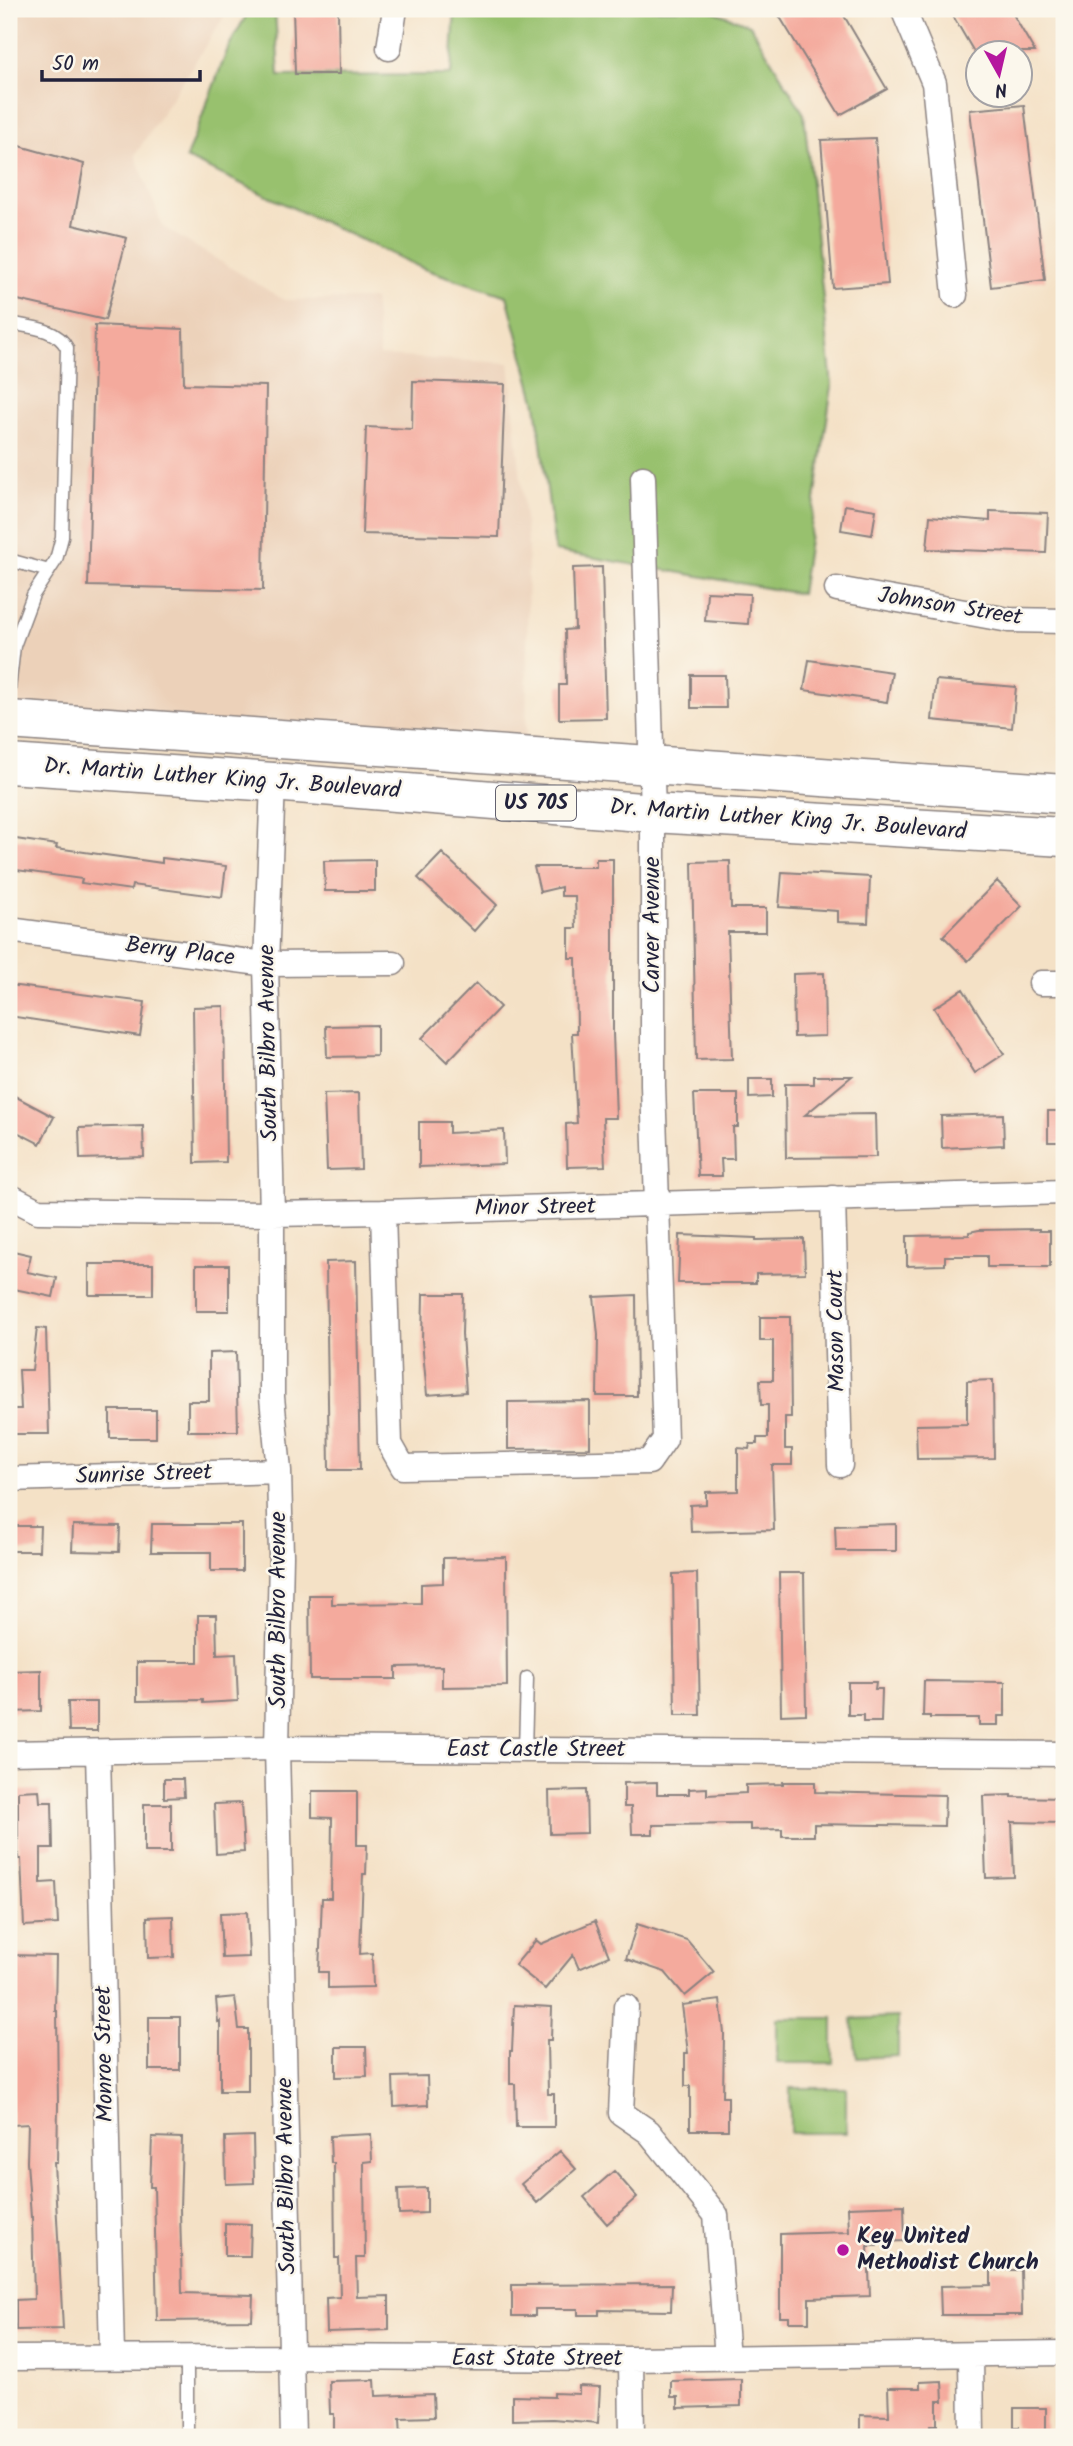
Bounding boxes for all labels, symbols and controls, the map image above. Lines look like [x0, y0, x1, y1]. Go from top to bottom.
scale bar [42, 38, 200, 82]
north arrow [964, 38, 1034, 108]
text: 50 m [52, 48, 99, 81]
text: N [993, 73, 1009, 105]
street label: Johnson Street [875, 578, 1026, 636]
street label: Dr. Martin Luther King Jr. Boulevard [42, 749, 402, 809]
road number: US 70S [496, 786, 576, 820]
street label: Dr. Martin Luther King Jr. Boulevard [608, 790, 968, 850]
street label: Carver Avenue [635, 857, 671, 993]
street label: Berry Place [123, 927, 237, 977]
street label: South Bilbro Avenue [249, 944, 289, 1142]
street label: Minor Street [474, 1189, 597, 1227]
street label: Mason Court [818, 1268, 856, 1393]
street label: Sunrise Street [75, 1455, 214, 1495]
street label: South Bilbro Avenue [261, 1512, 297, 1708]
street label: East Castle Street [447, 1732, 627, 1768]
street label: Monroe Street [86, 1984, 124, 2123]
street label: South Bilbro Avenue [267, 2077, 307, 2275]
place label: Key United Methodist Church [857, 2219, 1039, 2281]
marker: Key United Methodist Church [835, 2242, 851, 2258]
street label: East State Street [452, 2341, 624, 2377]

